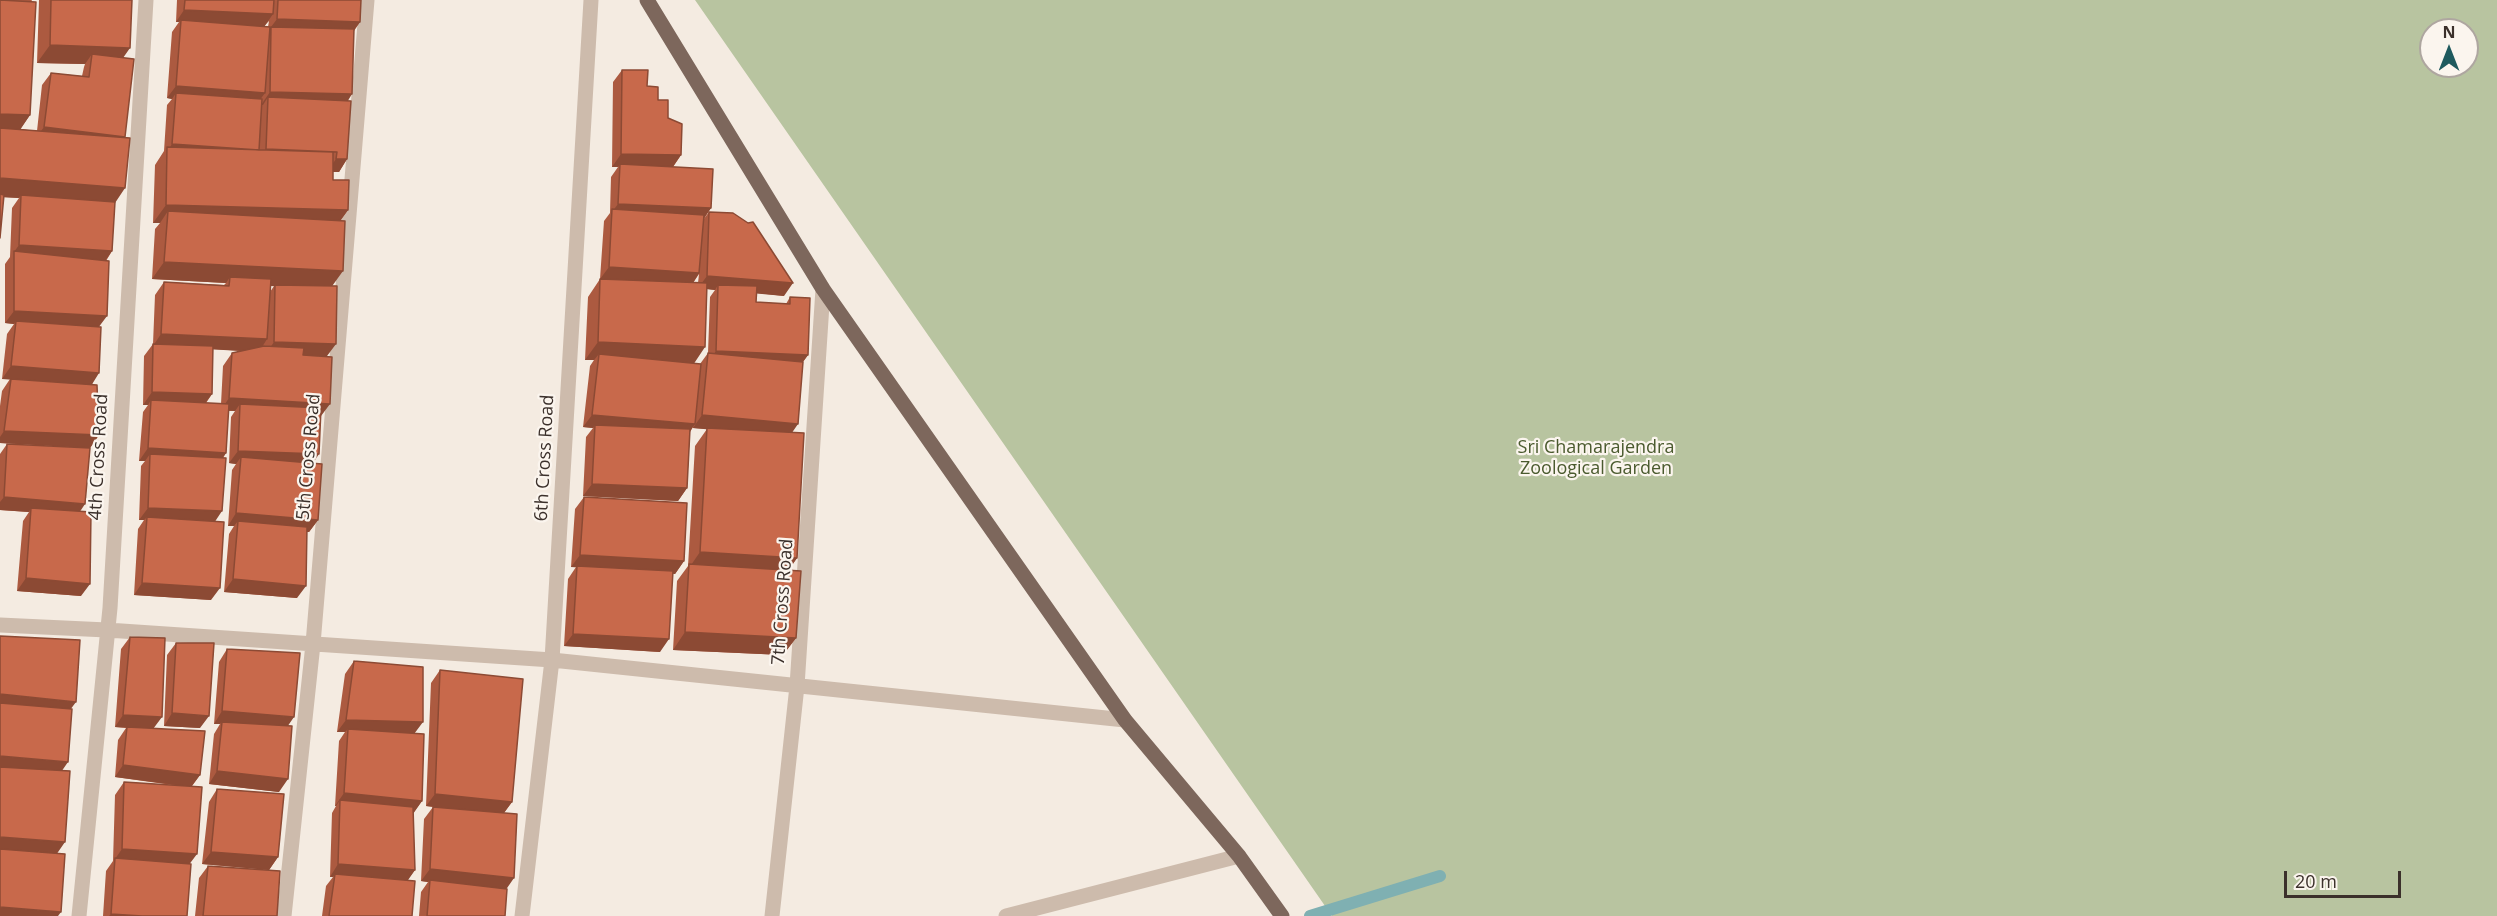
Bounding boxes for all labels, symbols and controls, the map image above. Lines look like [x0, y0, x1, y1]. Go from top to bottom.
north arrow [2419, 18, 2479, 78]
text: N [2442, 21, 2456, 43]
street label: 4th Cross Road [85, 393, 113, 521]
street label: 5th Cross Road [293, 393, 325, 521]
street label: 6th Cross Road [531, 394, 559, 522]
park label: Sri Chamarajendra Zoological Garden [1518, 437, 1674, 480]
street label: 7th Cross Road [768, 538, 798, 666]
scale bar [2287, 859, 2404, 897]
text: 20 m [2295, 869, 2337, 893]

